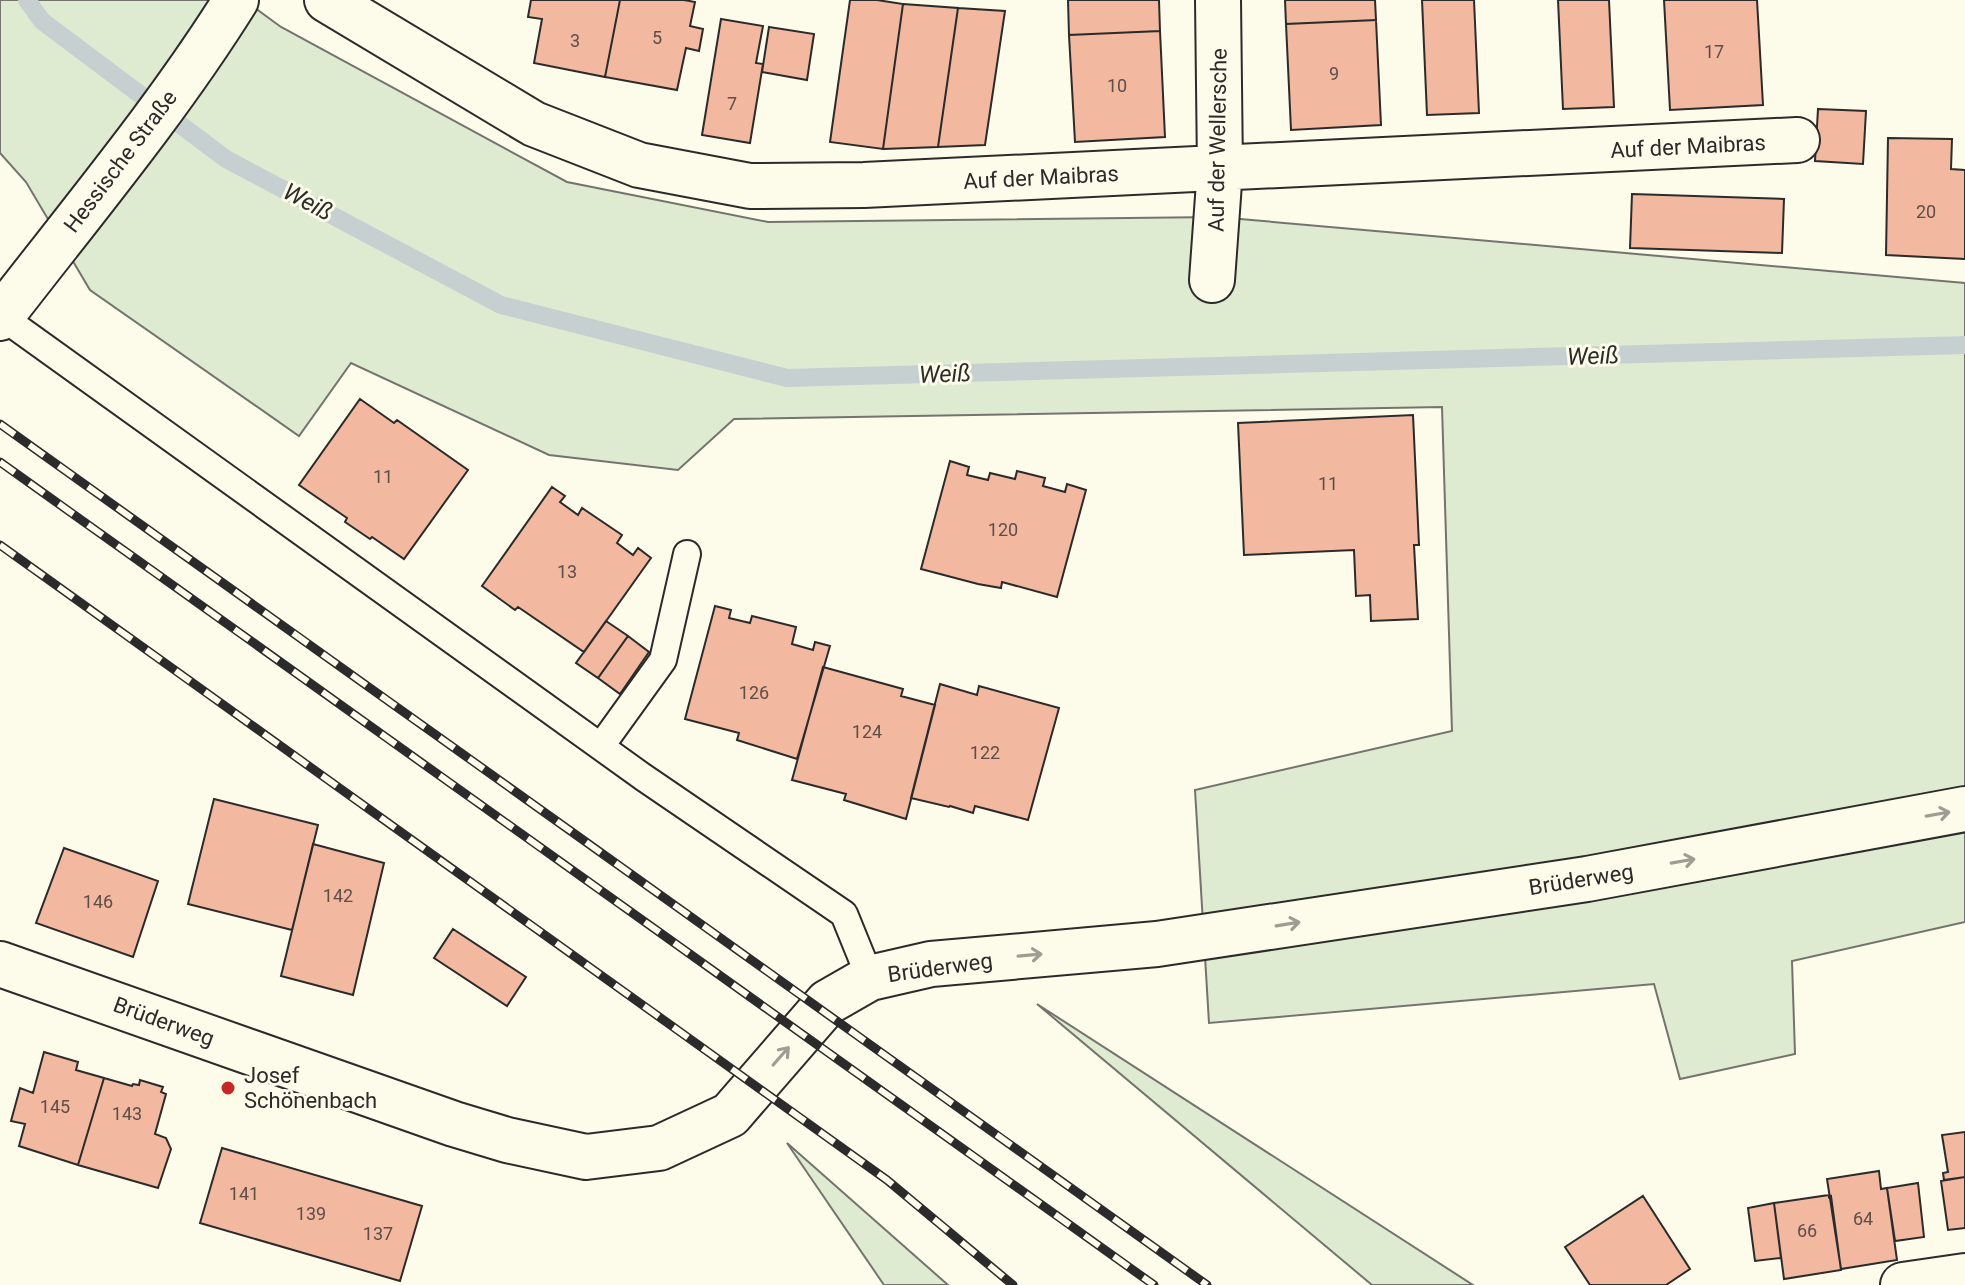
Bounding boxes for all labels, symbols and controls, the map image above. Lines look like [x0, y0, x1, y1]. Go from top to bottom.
house number: 5 [652, 27, 662, 48]
house number: 3 [570, 30, 580, 51]
house number: 17 [1704, 41, 1724, 62]
street label: Auf der Wellersche [1203, 48, 1232, 232]
house number: 9 [1329, 63, 1339, 84]
house number: 10 [1107, 75, 1127, 96]
street label: Hessische Straße [59, 85, 182, 237]
house number: 7 [727, 93, 737, 114]
street label: Auf der Maibras [1610, 130, 1766, 163]
street label: Auf der Maibras [963, 161, 1119, 194]
water label: Weiß [278, 177, 338, 227]
house number: 20 [1916, 201, 1936, 222]
water label: Weiß [1566, 341, 1620, 371]
water label: Weiß [918, 359, 972, 389]
house number: 11 [373, 466, 393, 487]
house number: 11 [1318, 473, 1338, 494]
house number: 120 [988, 519, 1018, 540]
house number: 13 [557, 561, 577, 582]
house number: 126 [739, 682, 769, 703]
house number: 124 [852, 721, 882, 742]
house number: 122 [970, 742, 1000, 763]
one-way arrow [1925, 805, 1951, 820]
one-way arrow [1669, 853, 1695, 868]
street label: Brüderweg [1527, 859, 1635, 900]
house number: 142 [323, 885, 353, 906]
house number: 146 [83, 891, 113, 912]
one-way arrow [1275, 916, 1300, 931]
street label: Brüderweg [886, 948, 994, 987]
one-way arrow [1016, 948, 1043, 963]
street label: Brüderweg [110, 992, 218, 1051]
one-way arrow [772, 1046, 790, 1067]
place label: Josef Schönenbach [244, 1063, 377, 1113]
marker: Josef Schönenbach [219, 1079, 237, 1097]
house number: 145 [40, 1096, 70, 1117]
house number: 143 [112, 1103, 142, 1124]
house number: 141 [229, 1183, 259, 1204]
house number: 139 [296, 1203, 326, 1224]
house number: 64 [1853, 1208, 1873, 1229]
house number: 66 [1797, 1220, 1817, 1241]
house number: 137 [363, 1223, 393, 1244]

